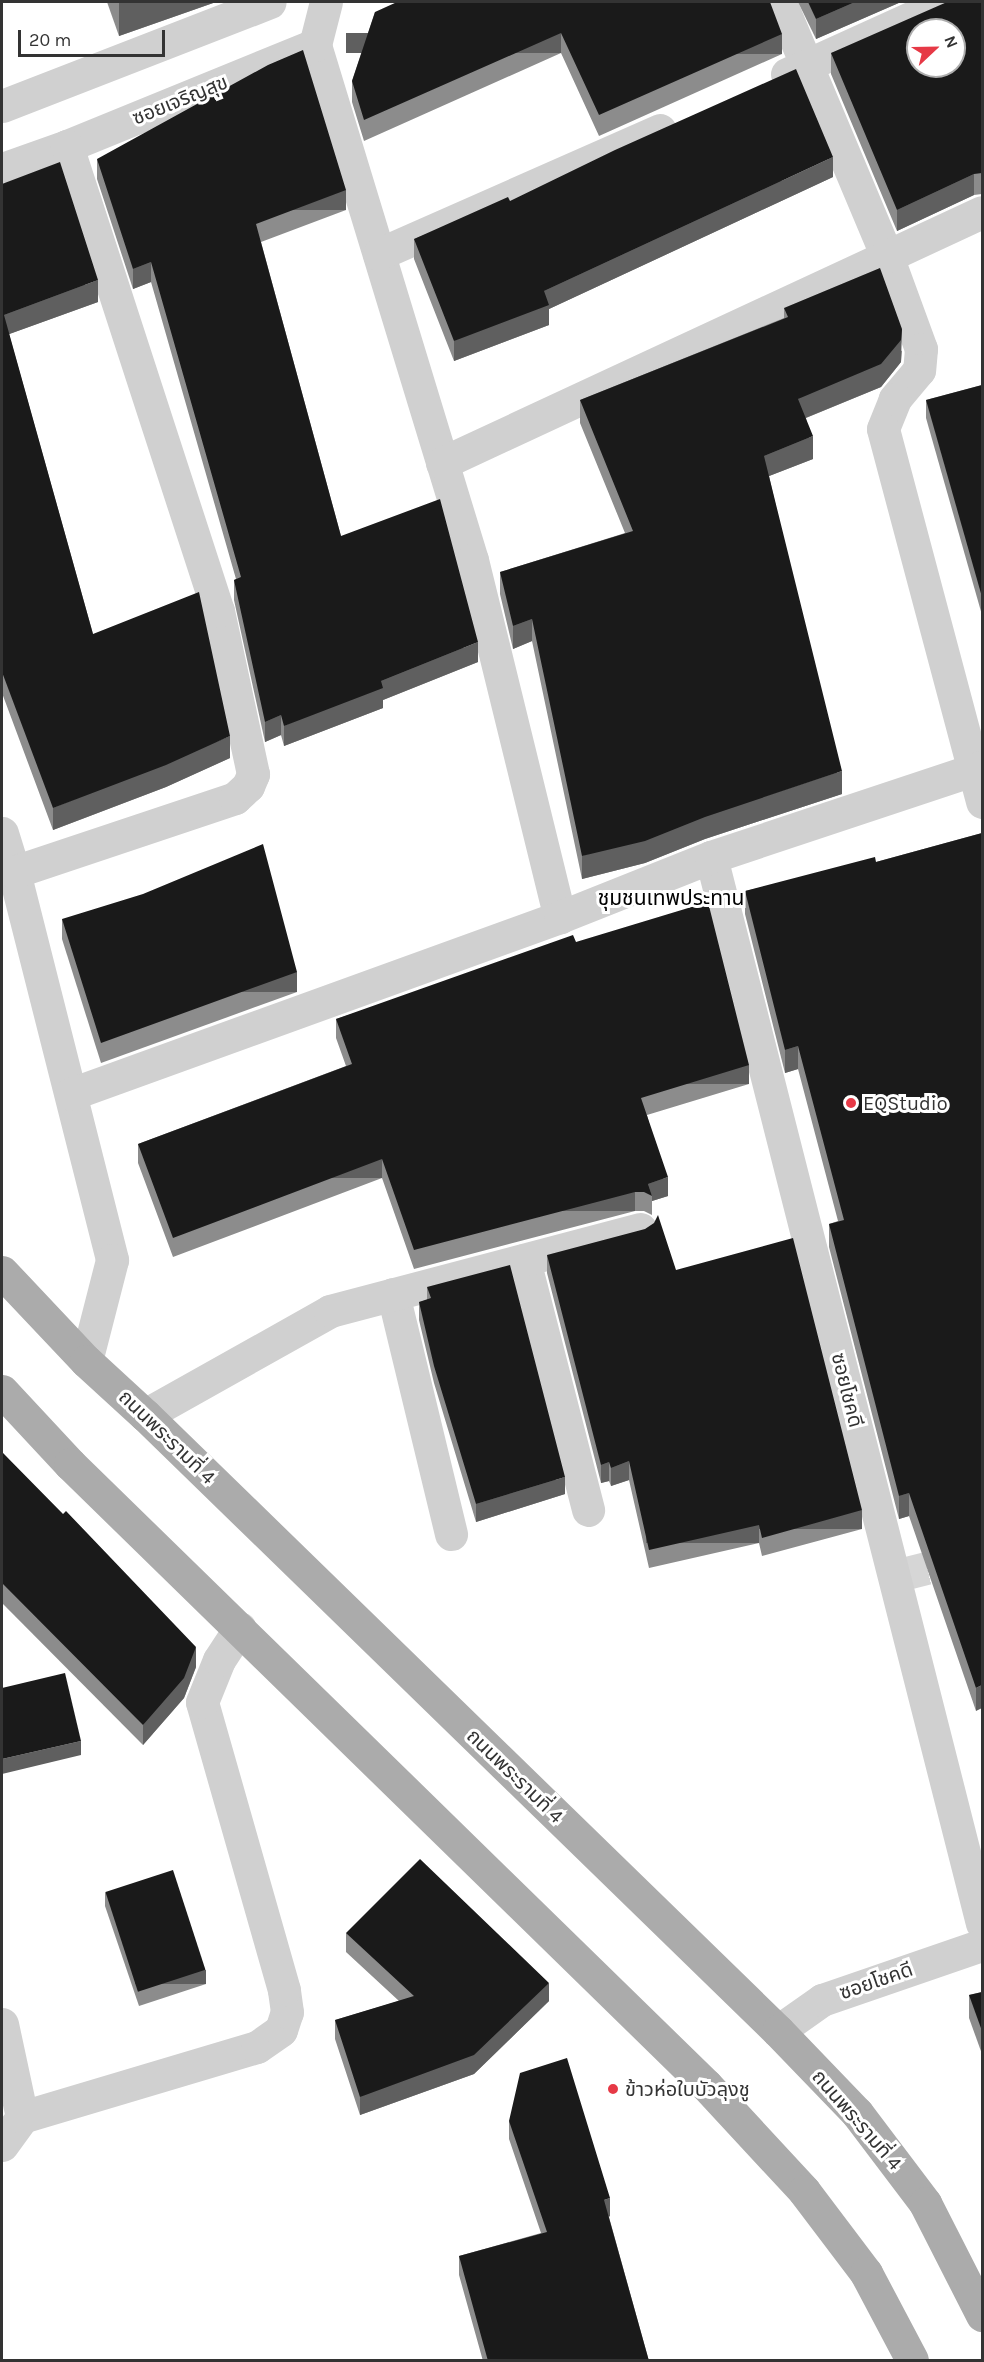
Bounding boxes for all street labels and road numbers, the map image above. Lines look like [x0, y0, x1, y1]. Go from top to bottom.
street label: ซอยเจริญสุข [129, 70, 231, 130]
street label: ซอยโชคดี [826, 1350, 868, 1430]
street label: ถนนพระรามที่ 4 [114, 1385, 220, 1489]
street label: ถนนพระรามที่ 4 [462, 1724, 568, 1828]
street label: ซอยโชคดี [836, 1957, 916, 2005]
street label: ถนนพระรามที่ 4 [807, 2065, 907, 2175]

